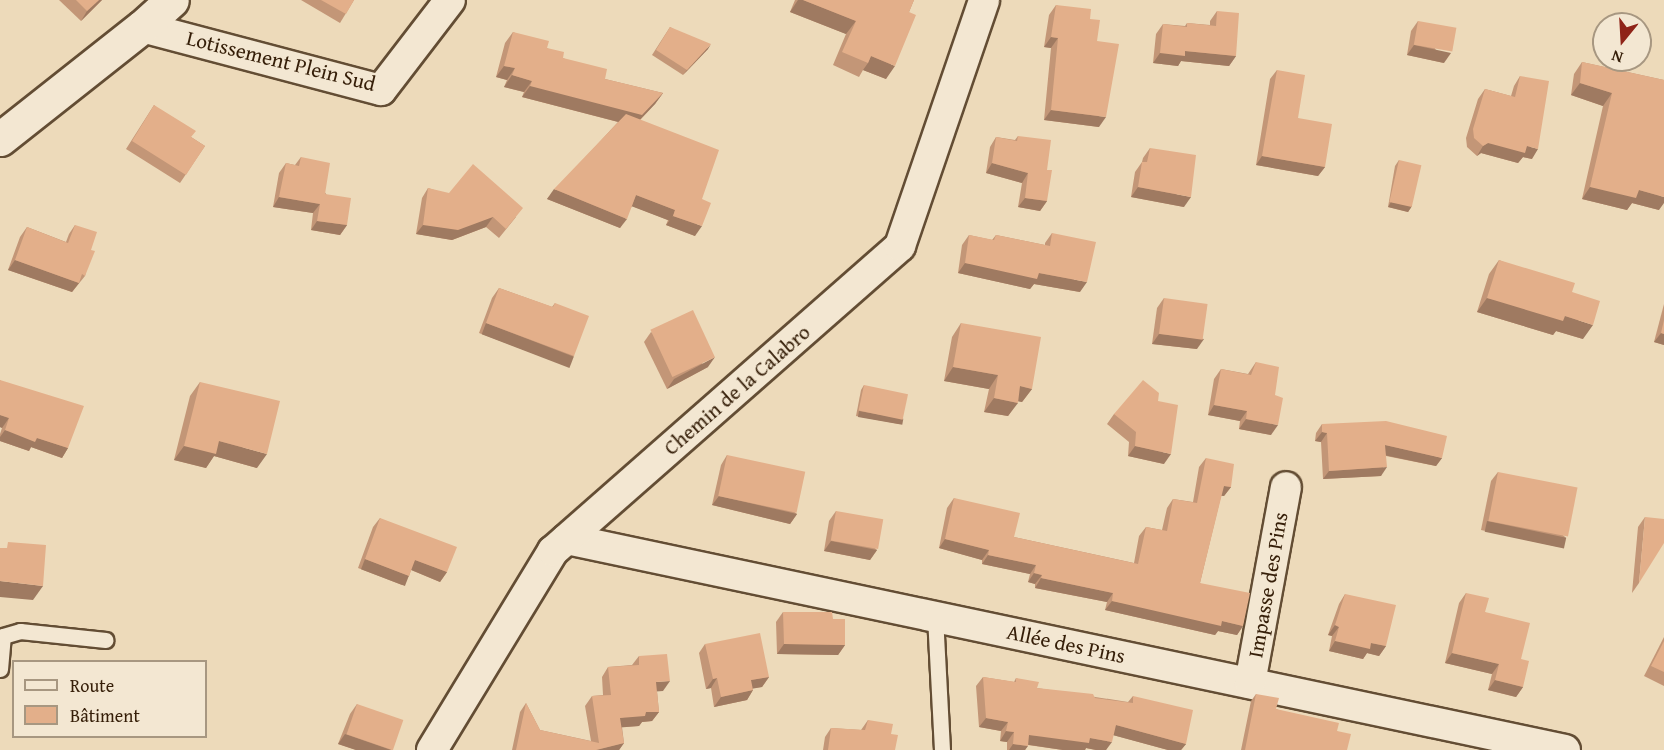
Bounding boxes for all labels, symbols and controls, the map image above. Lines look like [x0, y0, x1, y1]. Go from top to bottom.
north arrow [1592, 12, 1652, 72]
street label: Lotissement Plein Sud [184, 25, 378, 97]
text: N [1608, 44, 1626, 70]
street label: Chemin de la Calabro [659, 320, 815, 460]
street label: Impasse des Pins [1243, 510, 1293, 660]
street label: Allée des Pins [1005, 619, 1127, 669]
legend [12, 660, 207, 738]
text: Route [70, 672, 114, 699]
text: Bâtiment [70, 702, 140, 729]

